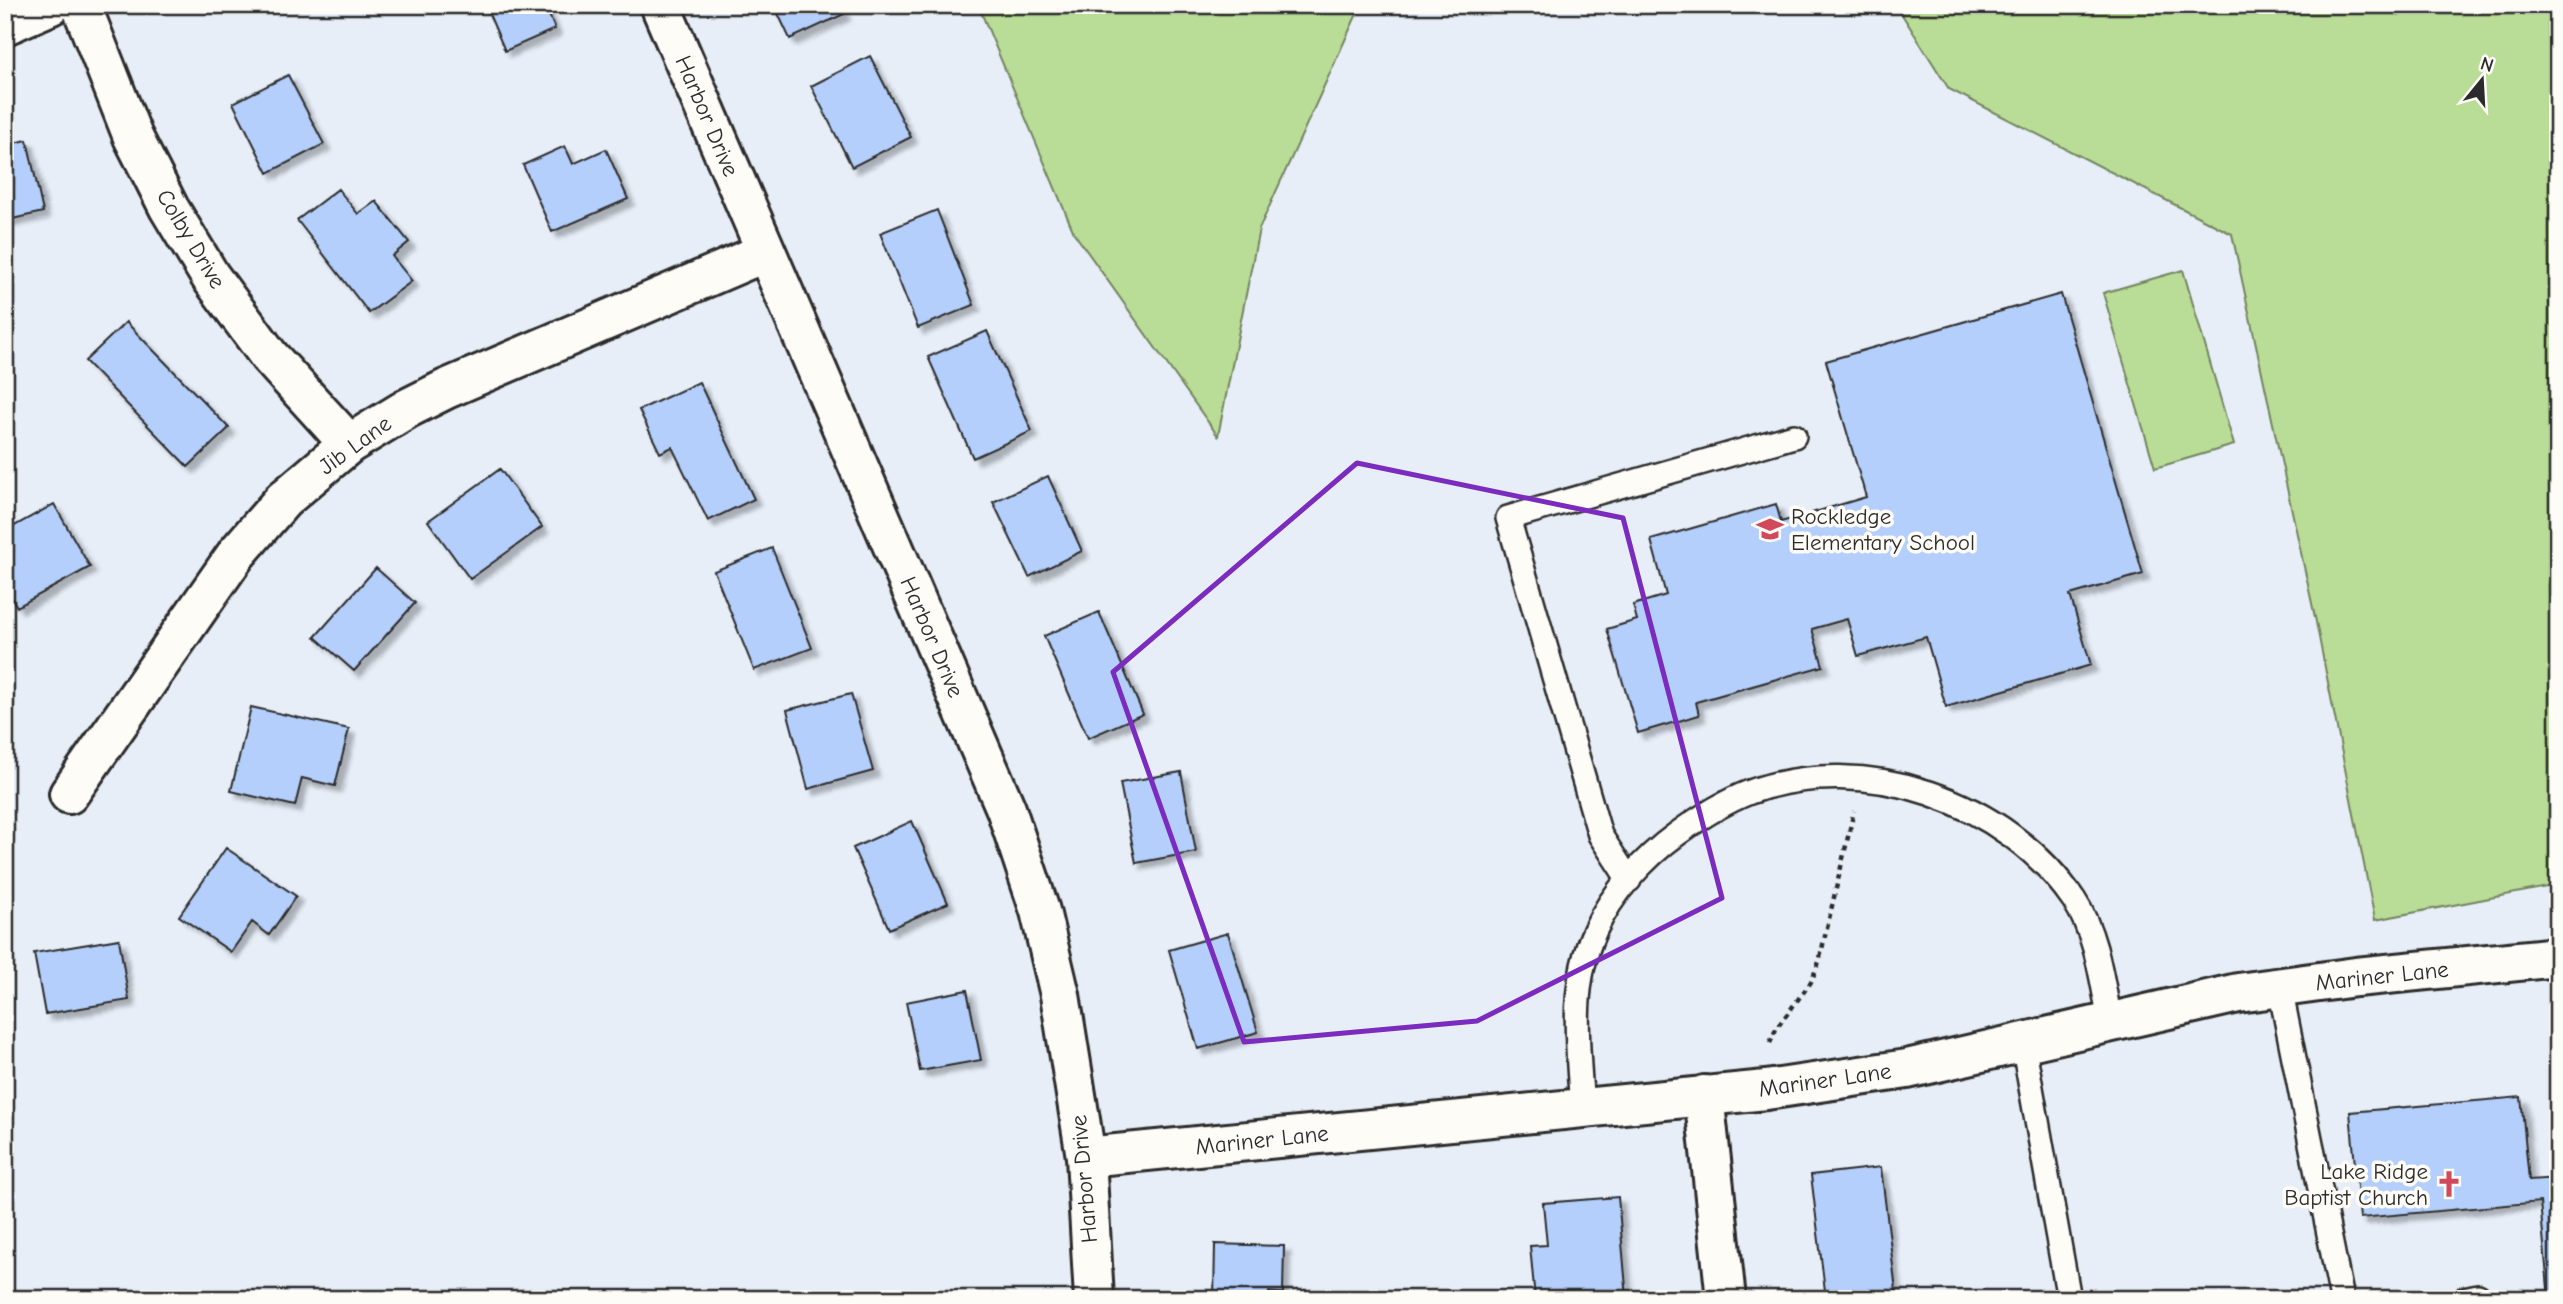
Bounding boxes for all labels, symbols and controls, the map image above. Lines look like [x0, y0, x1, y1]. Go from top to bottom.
north arrow [2448, 46, 2518, 116]
street label: Harbor Drive [669, 52, 745, 180]
text: N [2478, 52, 2496, 77]
street label: Colby Drive [151, 184, 231, 294]
street label: Jib Lane [314, 410, 396, 480]
place label: Rockledge Elementary School [1791, 503, 1975, 556]
school or university icon: Rockledge Elementary School [1755, 514, 1785, 544]
street label: Harbor Drive [894, 573, 970, 701]
street label: Mariner Lane [2314, 956, 2450, 996]
street label: Mariner Lane [1757, 1057, 1893, 1103]
street label: Harbor Drive [1065, 1114, 1103, 1244]
street label: Mariner Lane [1194, 1120, 1330, 1160]
place label: Lake Ridge Baptist Church [2284, 1158, 2428, 1211]
church icon: Lake Ridge Baptist Church [2434, 1169, 2464, 1199]

